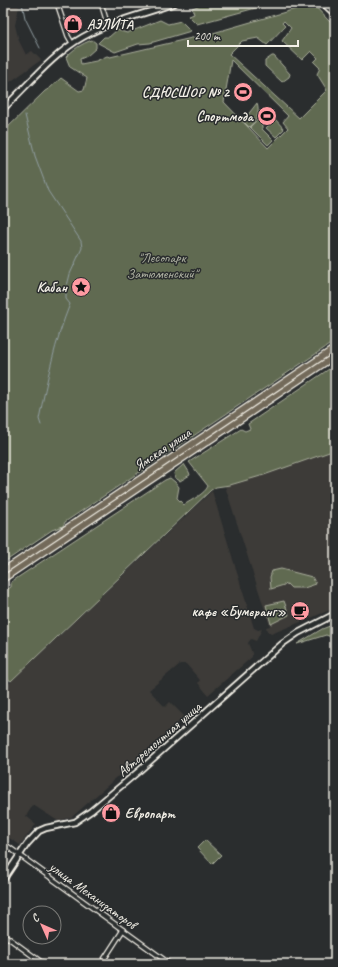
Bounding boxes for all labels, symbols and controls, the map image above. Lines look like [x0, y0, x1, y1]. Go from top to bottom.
shop icon: АЭЛИТА [62, 13, 84, 35]
place label: АЭЛИТА [87, 16, 134, 33]
scale bar [188, 22, 298, 48]
text: 200 m [194, 28, 221, 44]
sports icon: СДЮСШОР № 2 [232, 81, 254, 103]
place label: СДЮСШОР № 2 [142, 84, 231, 101]
sports icon: Спортмода [256, 105, 278, 127]
place label: Спортмода [196, 108, 255, 125]
park label: "Лесопарк Затюменский" [127, 249, 200, 282]
place icon: Кабан [70, 276, 92, 298]
place label: Кабан [37, 279, 68, 296]
street label: Ямская улица [131, 423, 195, 475]
cafe icon: кафе «Бумеранг» [289, 600, 311, 622]
place label: кафе «Бумеранг» [191, 603, 286, 620]
street label: Авторемонтная улица [114, 698, 206, 780]
shop icon: Европарт [100, 802, 122, 824]
place label: Европарт [125, 805, 176, 822]
street label: улица Механизаторов [45, 858, 142, 934]
north arrow [22, 905, 62, 945]
text: С [28, 910, 43, 925]

